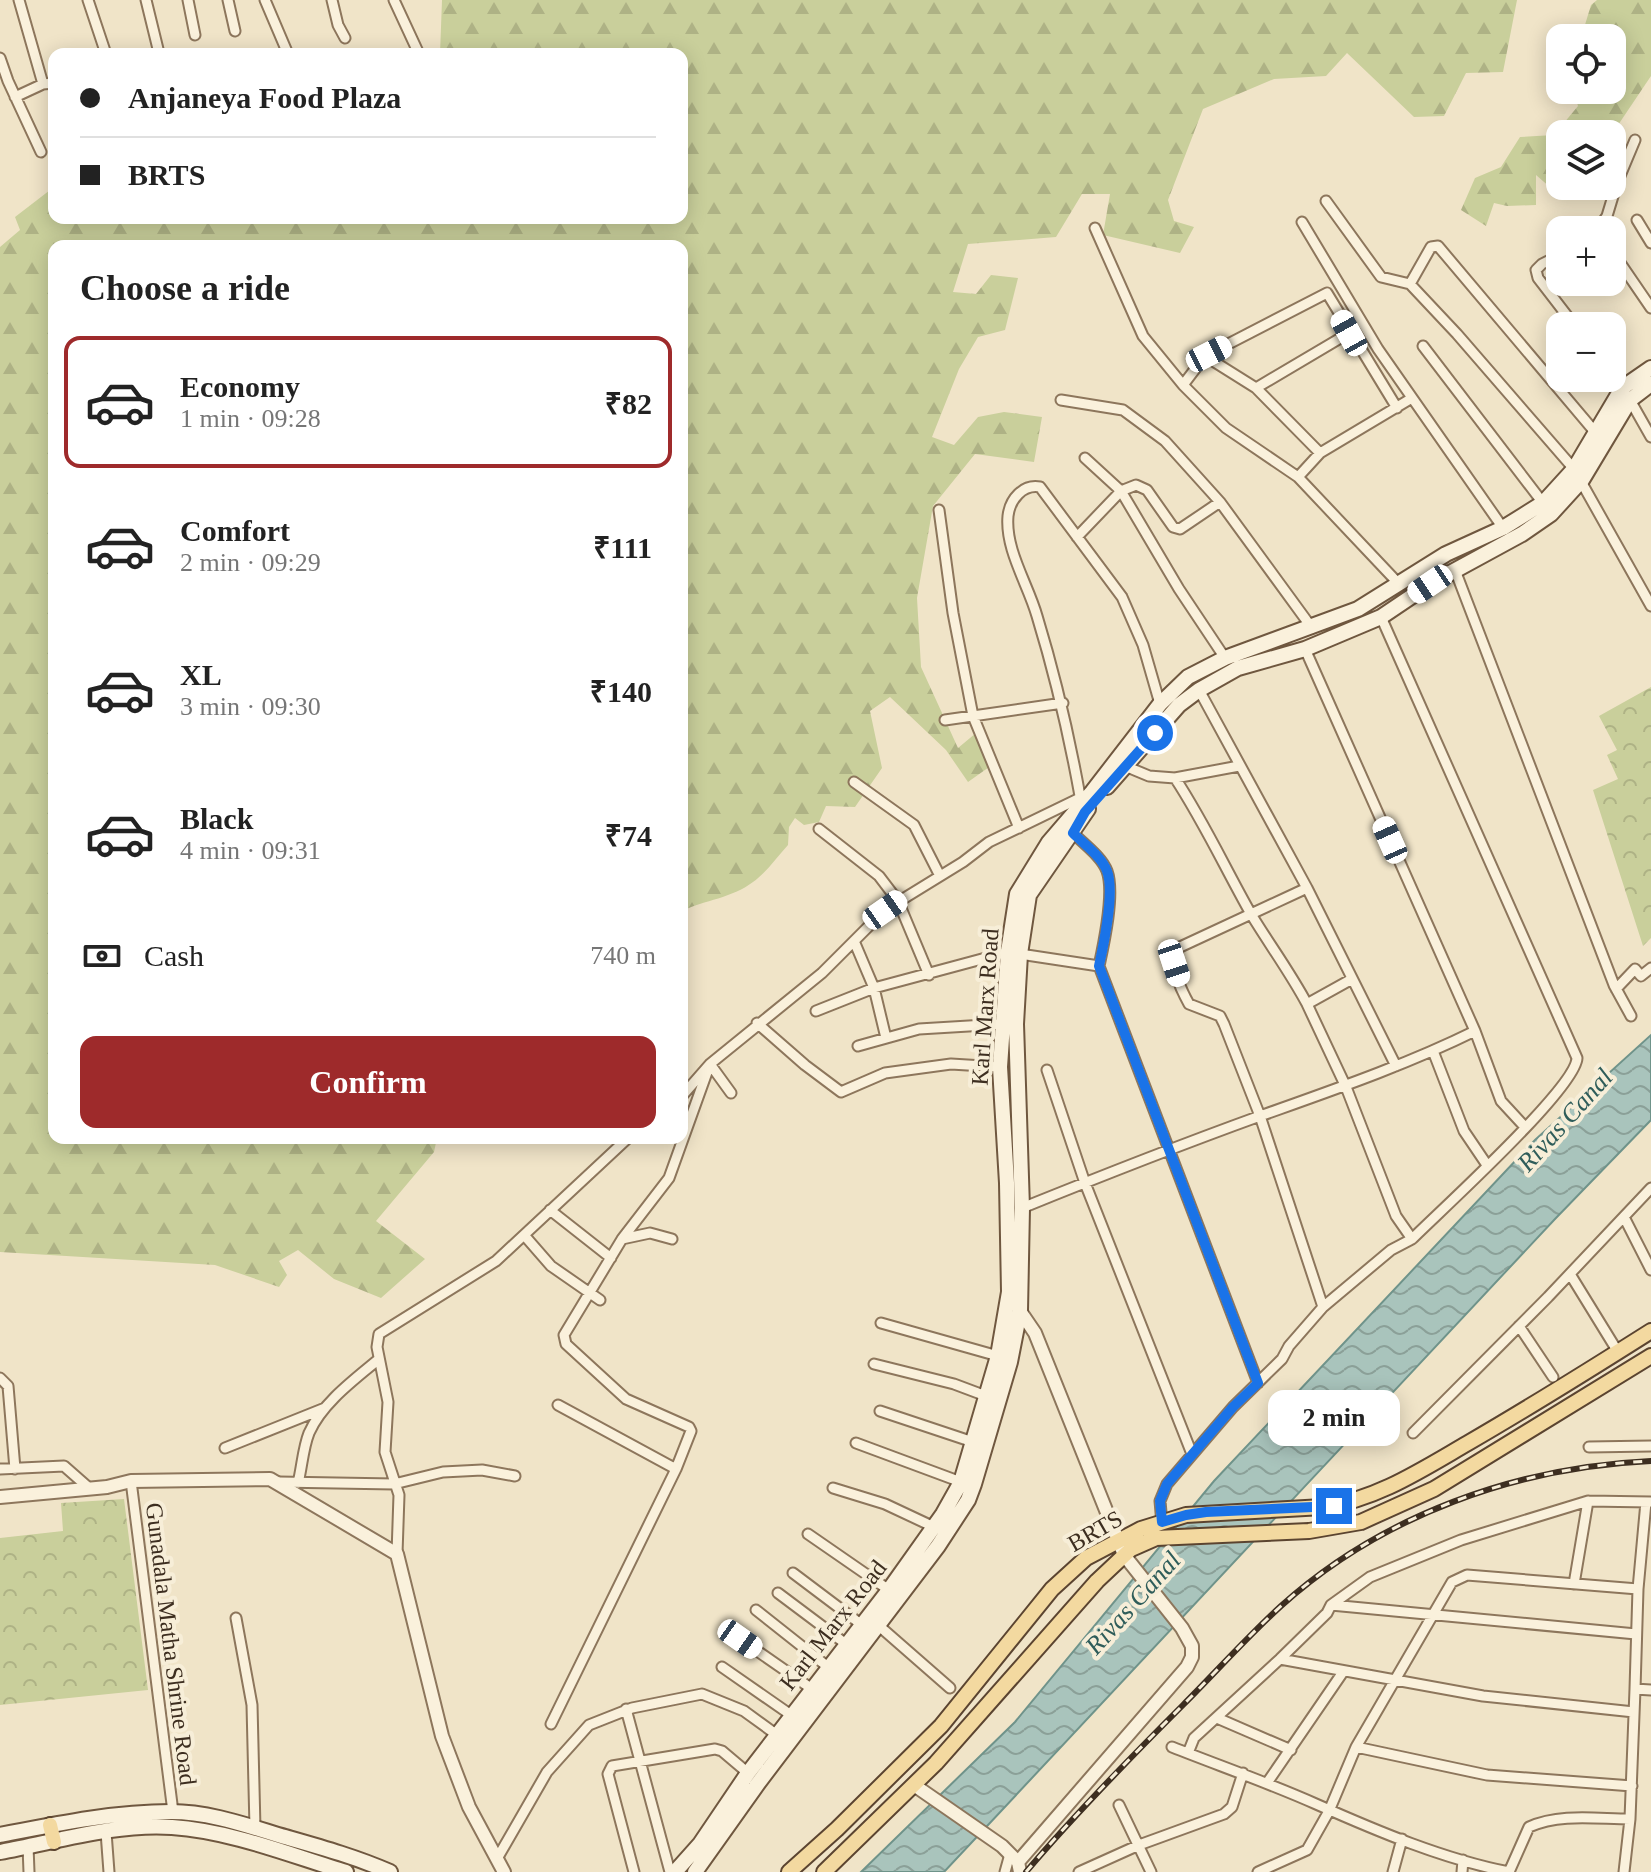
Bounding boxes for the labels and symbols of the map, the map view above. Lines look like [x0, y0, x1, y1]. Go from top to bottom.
car [1327, 306, 1371, 360]
car [1182, 332, 1236, 376]
car [1403, 561, 1457, 607]
route start [1137, 715, 1173, 751]
car [1369, 813, 1411, 867]
car [858, 886, 912, 934]
street label: Karl Marx Road [967, 928, 1003, 1086]
car [1155, 936, 1193, 990]
water label: Rivas Canal [1511, 1063, 1619, 1178]
callout: 2 min [1268, 1390, 1400, 1446]
route end [1316, 1488, 1352, 1524]
street label: Gunadala Matha Shrine Road [141, 1501, 201, 1787]
street label: BRTS [1063, 1505, 1127, 1557]
water label: Rivas Canal [1079, 1546, 1187, 1661]
street label: Karl Marx Road [774, 1555, 892, 1695]
car [713, 1615, 767, 1663]

